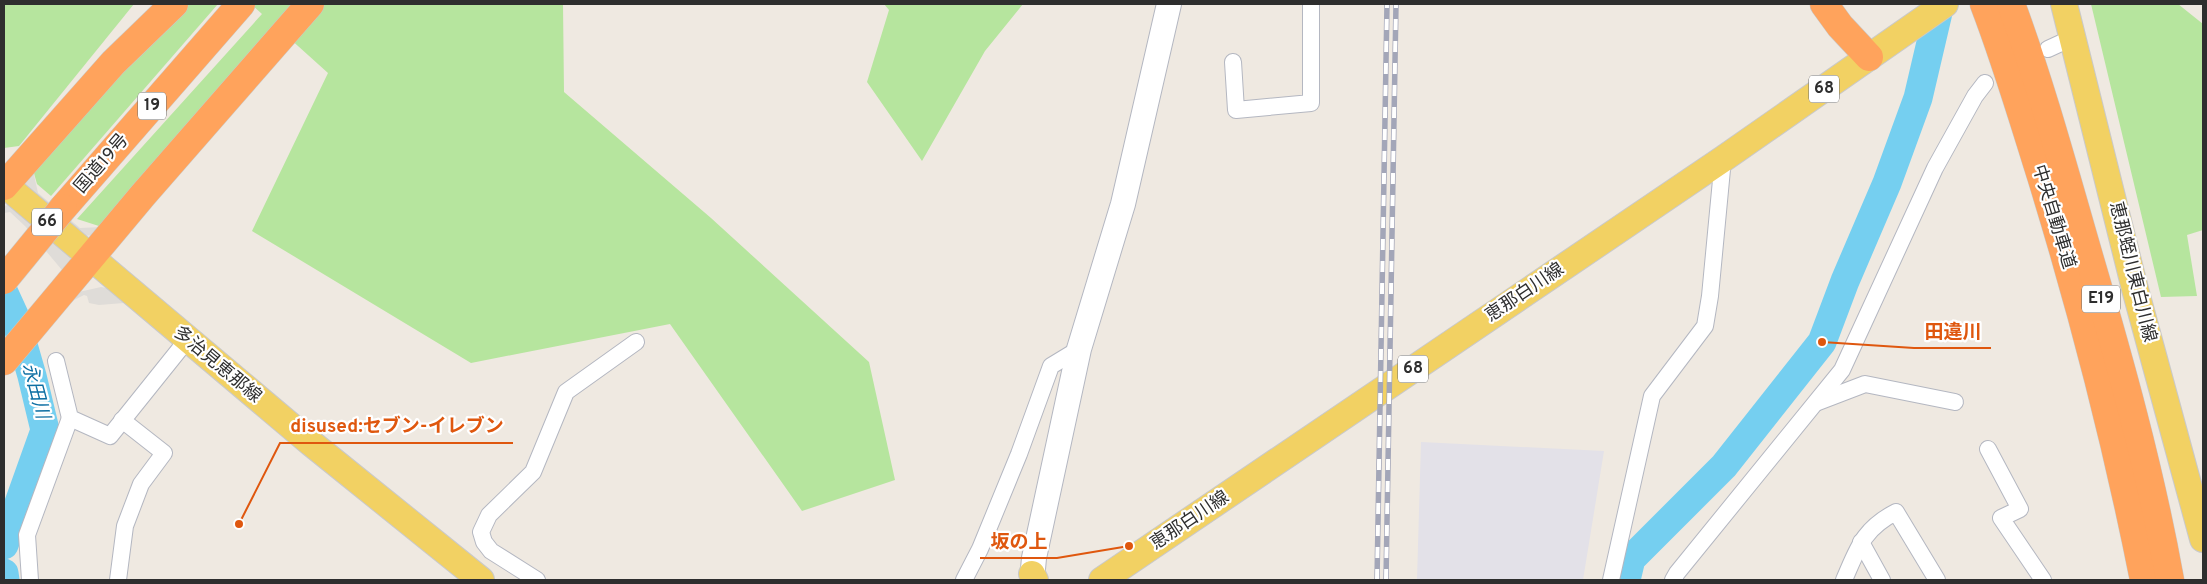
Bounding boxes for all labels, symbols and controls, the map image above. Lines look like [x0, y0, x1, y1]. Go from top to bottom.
road number: 68 [1809, 76, 1839, 102]
road number: 19 [138, 92, 166, 120]
street label: 国道19号 [70, 129, 134, 199]
street label: 中央自動車道 [2026, 162, 2080, 272]
street label: 恵那蛭川東白川線 [2103, 199, 2161, 345]
road number: 66 [32, 208, 62, 236]
street label: 恵那白川線 [1481, 258, 1569, 328]
road number: E19 [2082, 286, 2120, 312]
callout: 田違川 [1914, 314, 1991, 348]
street label: 多治見恵那線 [168, 321, 266, 409]
text: 田違川 [1924, 321, 1982, 345]
road number: 68 [1398, 356, 1428, 382]
water label: 永田川 [16, 360, 54, 424]
callout: disused:セブン-イレブン [280, 409, 513, 443]
text: disused:セブン-イレブン [290, 415, 504, 439]
street label: 恵那白川線 [1146, 486, 1234, 556]
callout: 坂の上 [980, 524, 1057, 558]
text: 坂の上 [990, 531, 1048, 555]

